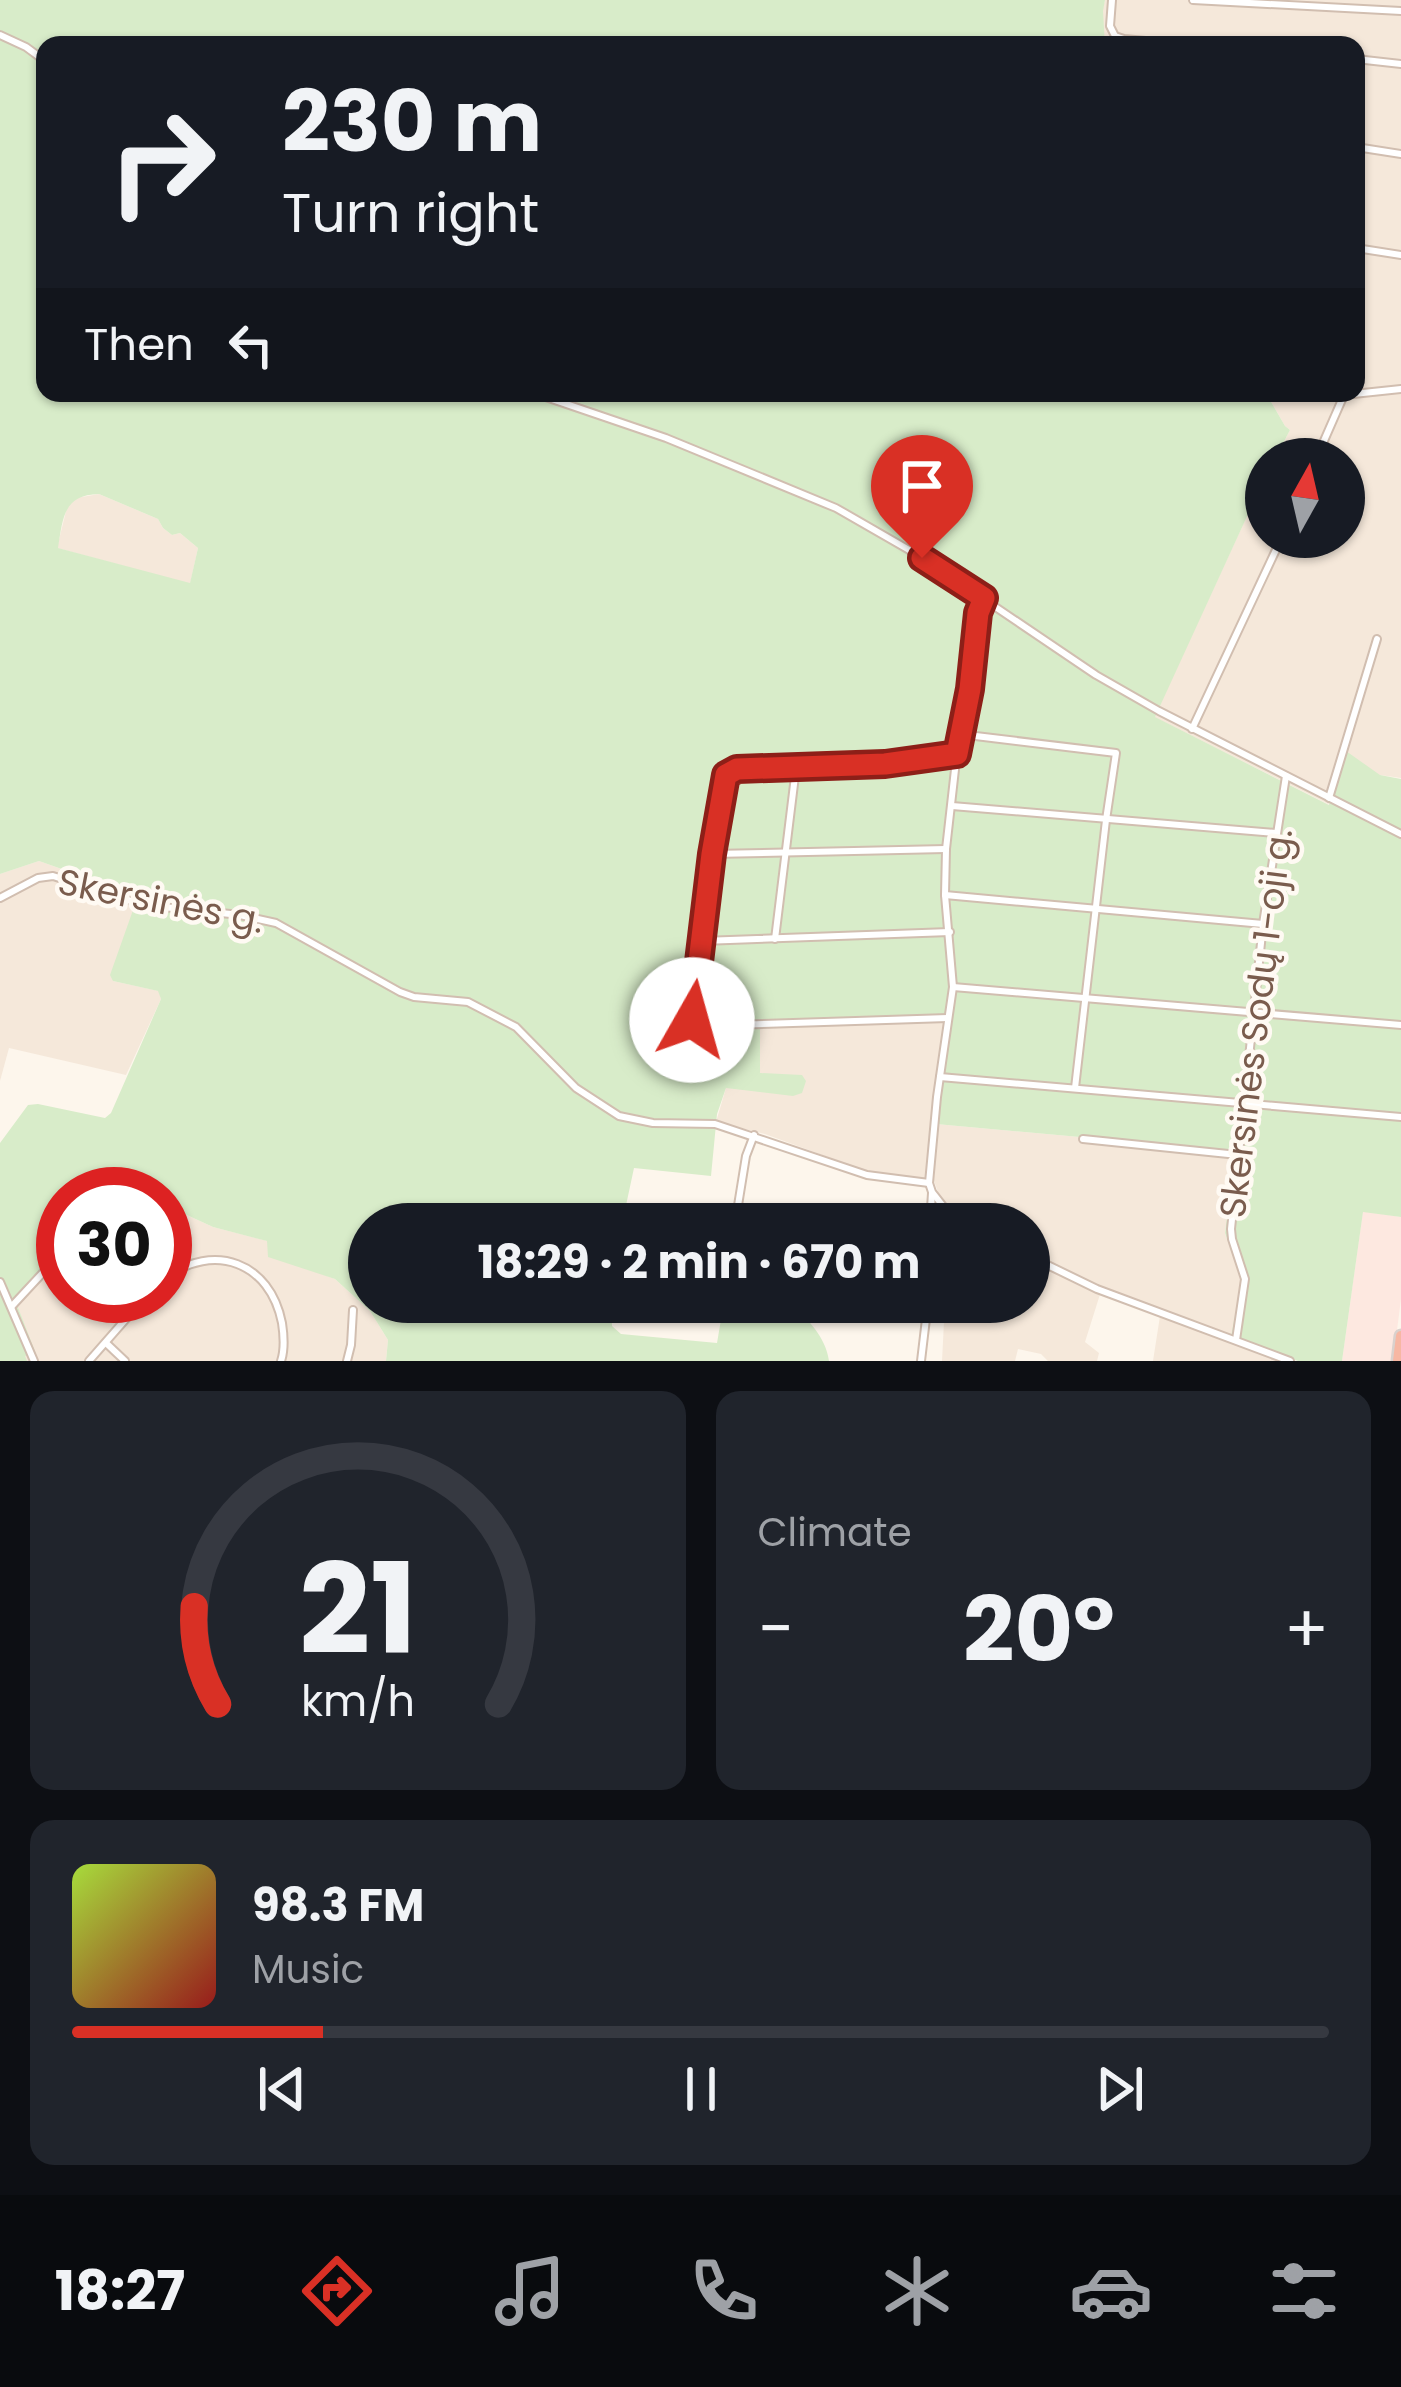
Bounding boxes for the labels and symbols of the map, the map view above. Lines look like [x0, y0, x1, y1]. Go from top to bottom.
pin [871, 435, 973, 558]
north arrow [1245, 438, 1365, 558]
street label: Skersinės Sodų 1-oji g. [1207, 826, 1305, 1220]
street label: Skersinės g. [54, 856, 268, 946]
position arrow [629, 957, 755, 1083]
speed limit sign: 30 [36, 1167, 192, 1323]

